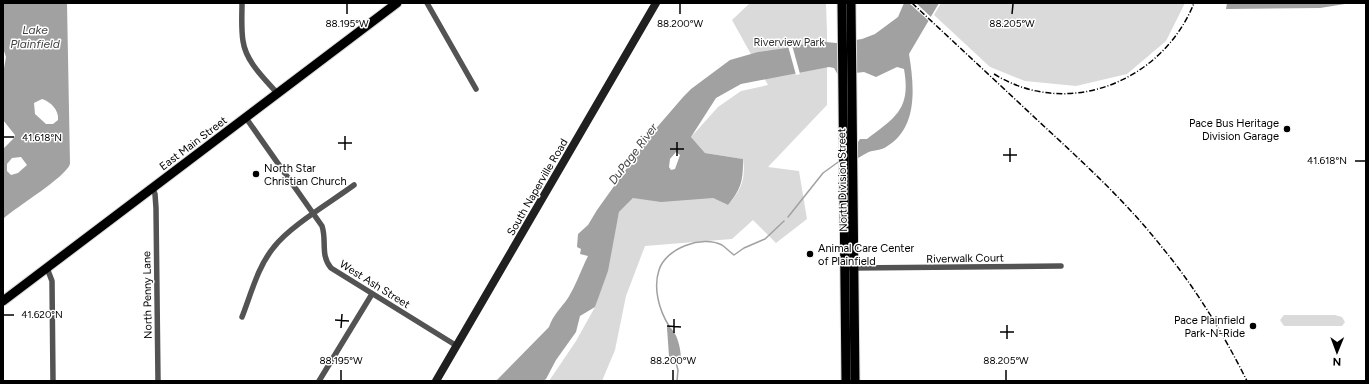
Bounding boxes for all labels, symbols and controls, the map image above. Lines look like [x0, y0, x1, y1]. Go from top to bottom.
text: 88.195°W [325, 17, 369, 30]
text: 88.200°W [657, 17, 703, 30]
text: 88.205°W [989, 17, 1035, 30]
water label: Lake Plainfield [10, 23, 61, 51]
park label: Riverview Park [753, 36, 825, 49]
street label: East Main Street [157, 114, 230, 173]
place label: Pace Bus Heritage Division Garage [1189, 117, 1279, 143]
water label: DuPage River [606, 120, 661, 187]
marker: Pace Bus Heritage Division Garage [1282, 124, 1292, 134]
street label: North Division Street [835, 128, 850, 232]
text: 41.618°N [22, 131, 62, 144]
street label: South Naperville Road [504, 136, 571, 238]
text: 41.618°N [1307, 154, 1347, 167]
place label: North Star Christian Church [264, 162, 347, 188]
marker: North Star Christian Church [251, 169, 261, 179]
place label: Animal Care Center of Plainfield [818, 242, 914, 268]
marker: Animal Care Center of Plainfield [805, 249, 815, 259]
street label: North Penny Lane [140, 251, 155, 339]
street label: Riverwalk Court [926, 251, 1004, 266]
street label: West Ash Street [337, 258, 412, 311]
text: 41.620°N [21, 308, 63, 321]
place label: Pace Plainfield Park-N-Ride [1174, 314, 1245, 340]
marker: Pace Plainfield Park-N-Ride [1248, 321, 1258, 331]
north arrow [1317, 332, 1357, 372]
text: 88.195°W [319, 354, 363, 367]
text: 88.200°W [650, 354, 696, 367]
text: 88.205°W [983, 354, 1029, 367]
text: N [1332, 355, 1341, 368]

